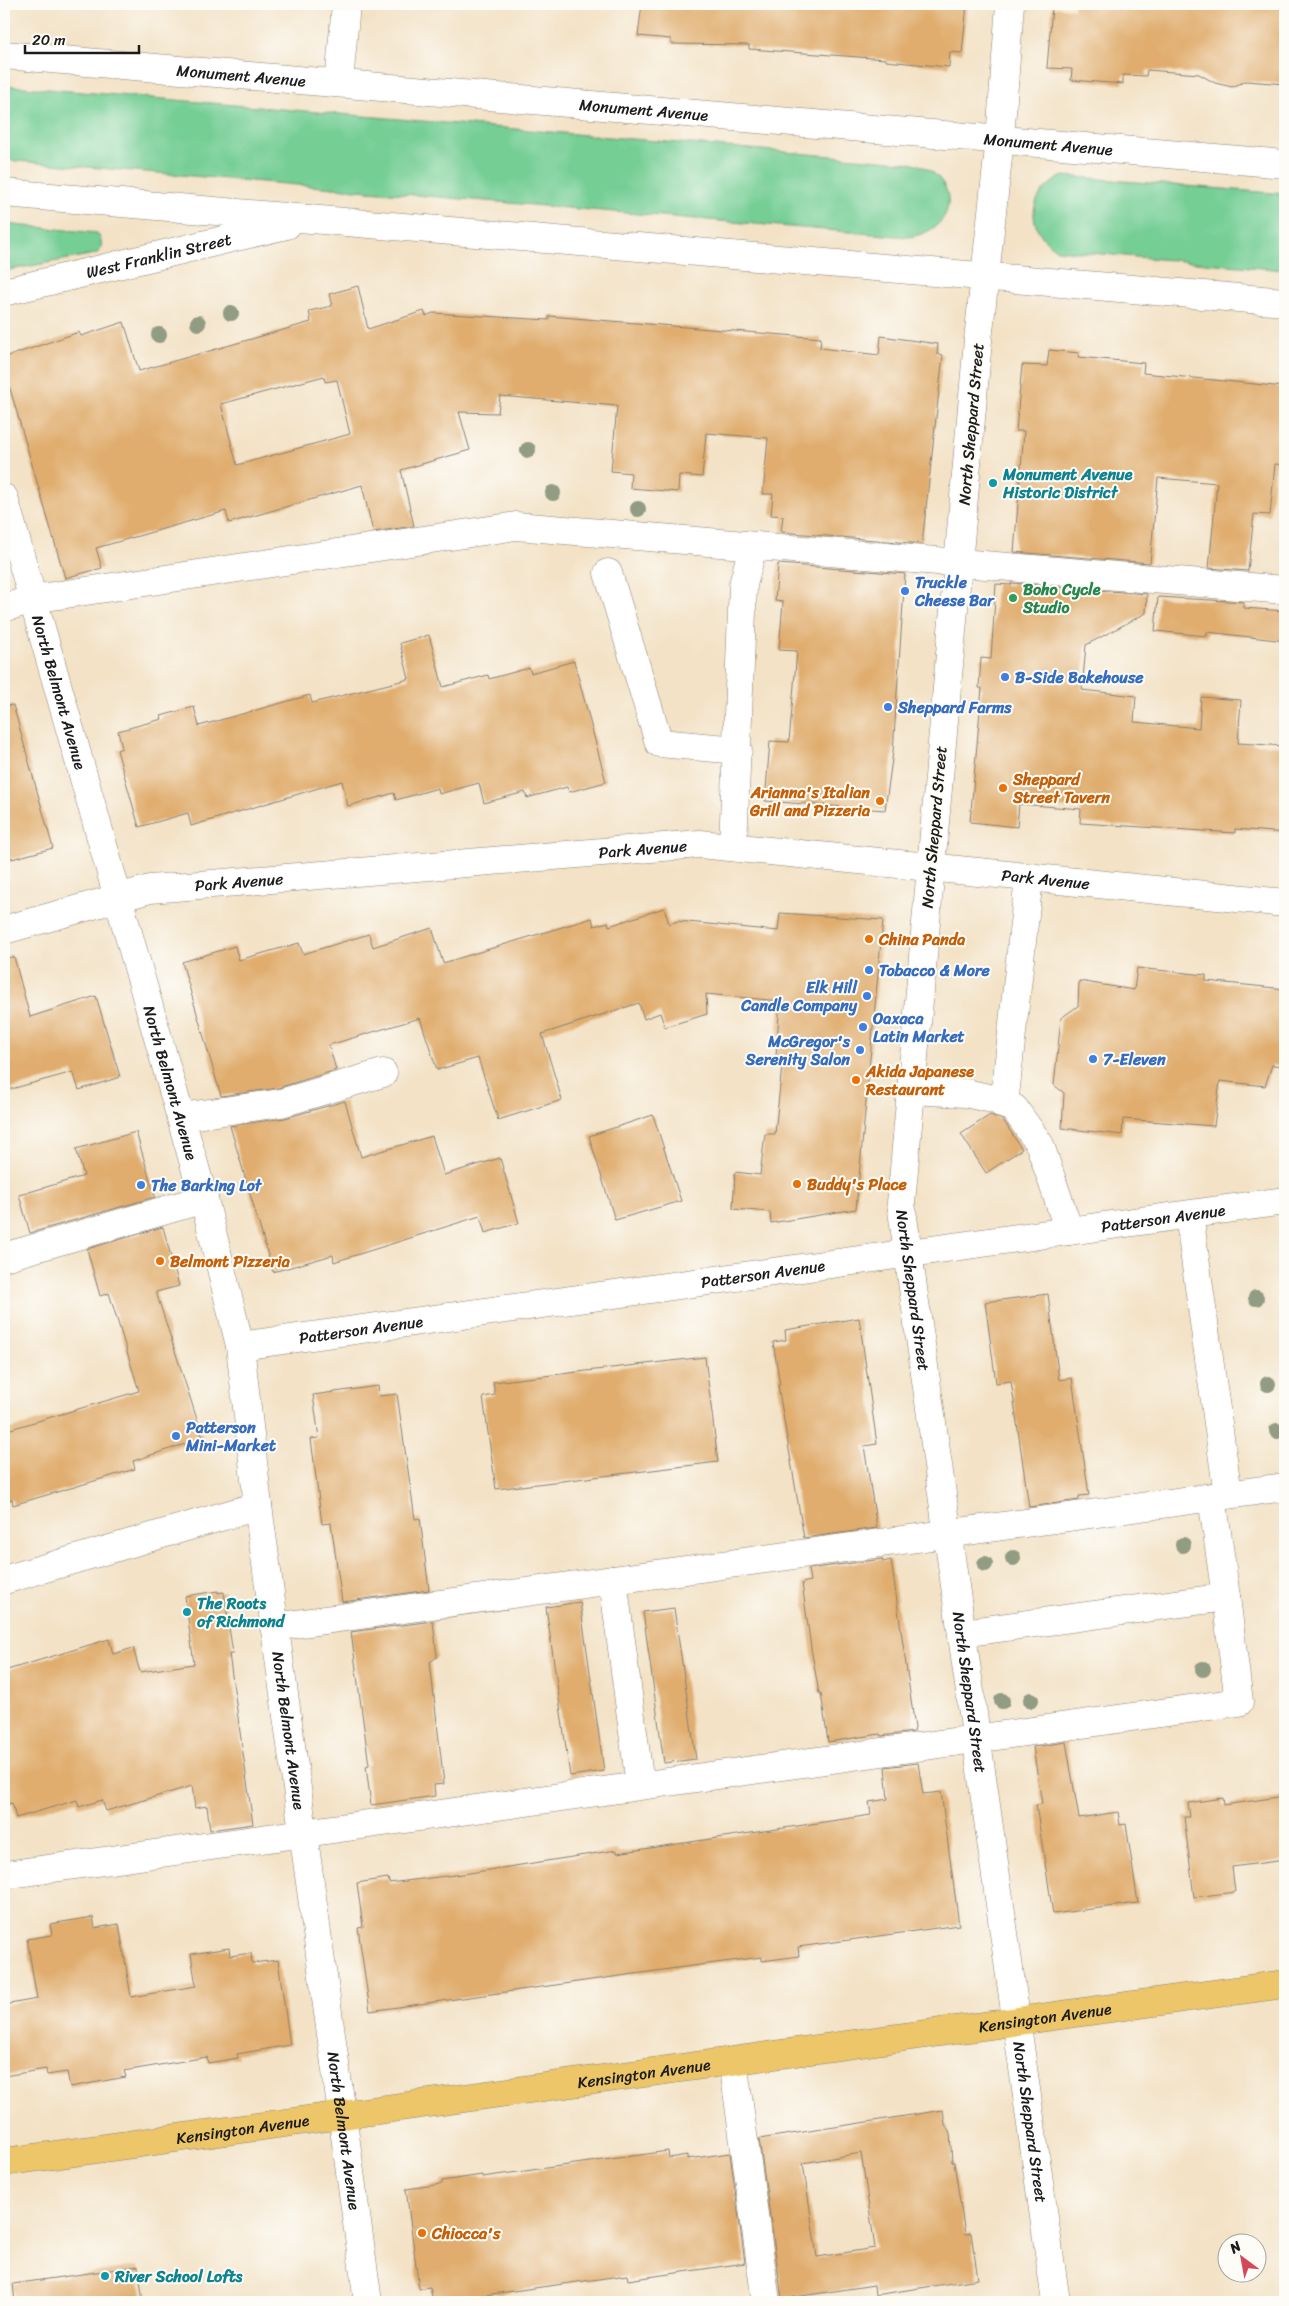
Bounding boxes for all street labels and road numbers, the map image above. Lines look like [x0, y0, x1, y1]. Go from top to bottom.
street label: Monument Avenue [175, 55, 307, 95]
street label: Monument Avenue [578, 89, 710, 129]
street label: Monument Avenue [982, 124, 1114, 164]
street label: West Franklin Street [83, 224, 234, 287]
street label: North Sheppard Street [949, 342, 993, 506]
street label: North Belmont Avenue [24, 611, 95, 773]
street label: North Sheppard Street [912, 745, 956, 909]
street label: Park Avenue [597, 831, 688, 867]
street label: Park Avenue [1000, 860, 1091, 898]
street label: Park Avenue [194, 864, 284, 900]
street label: North Belmont Avenue [135, 1002, 207, 1164]
street label: Patterson Avenue [1099, 1195, 1227, 1241]
street label: North Sheppard Street [888, 1208, 939, 1373]
street label: Patterson Avenue [699, 1250, 827, 1296]
street label: Patterson Avenue [297, 1306, 425, 1352]
street label: North Sheppard Street [944, 1610, 996, 1775]
street label: North Belmont Avenue [264, 1649, 314, 1812]
street label: Kensington Avenue [977, 1994, 1114, 2041]
street label: North Sheppard Street [1005, 2039, 1056, 2204]
street label: Kensington Avenue [575, 2049, 713, 2097]
street label: North Belmont Avenue [319, 2050, 370, 2212]
street label: Kensington Avenue [174, 2105, 311, 2152]

